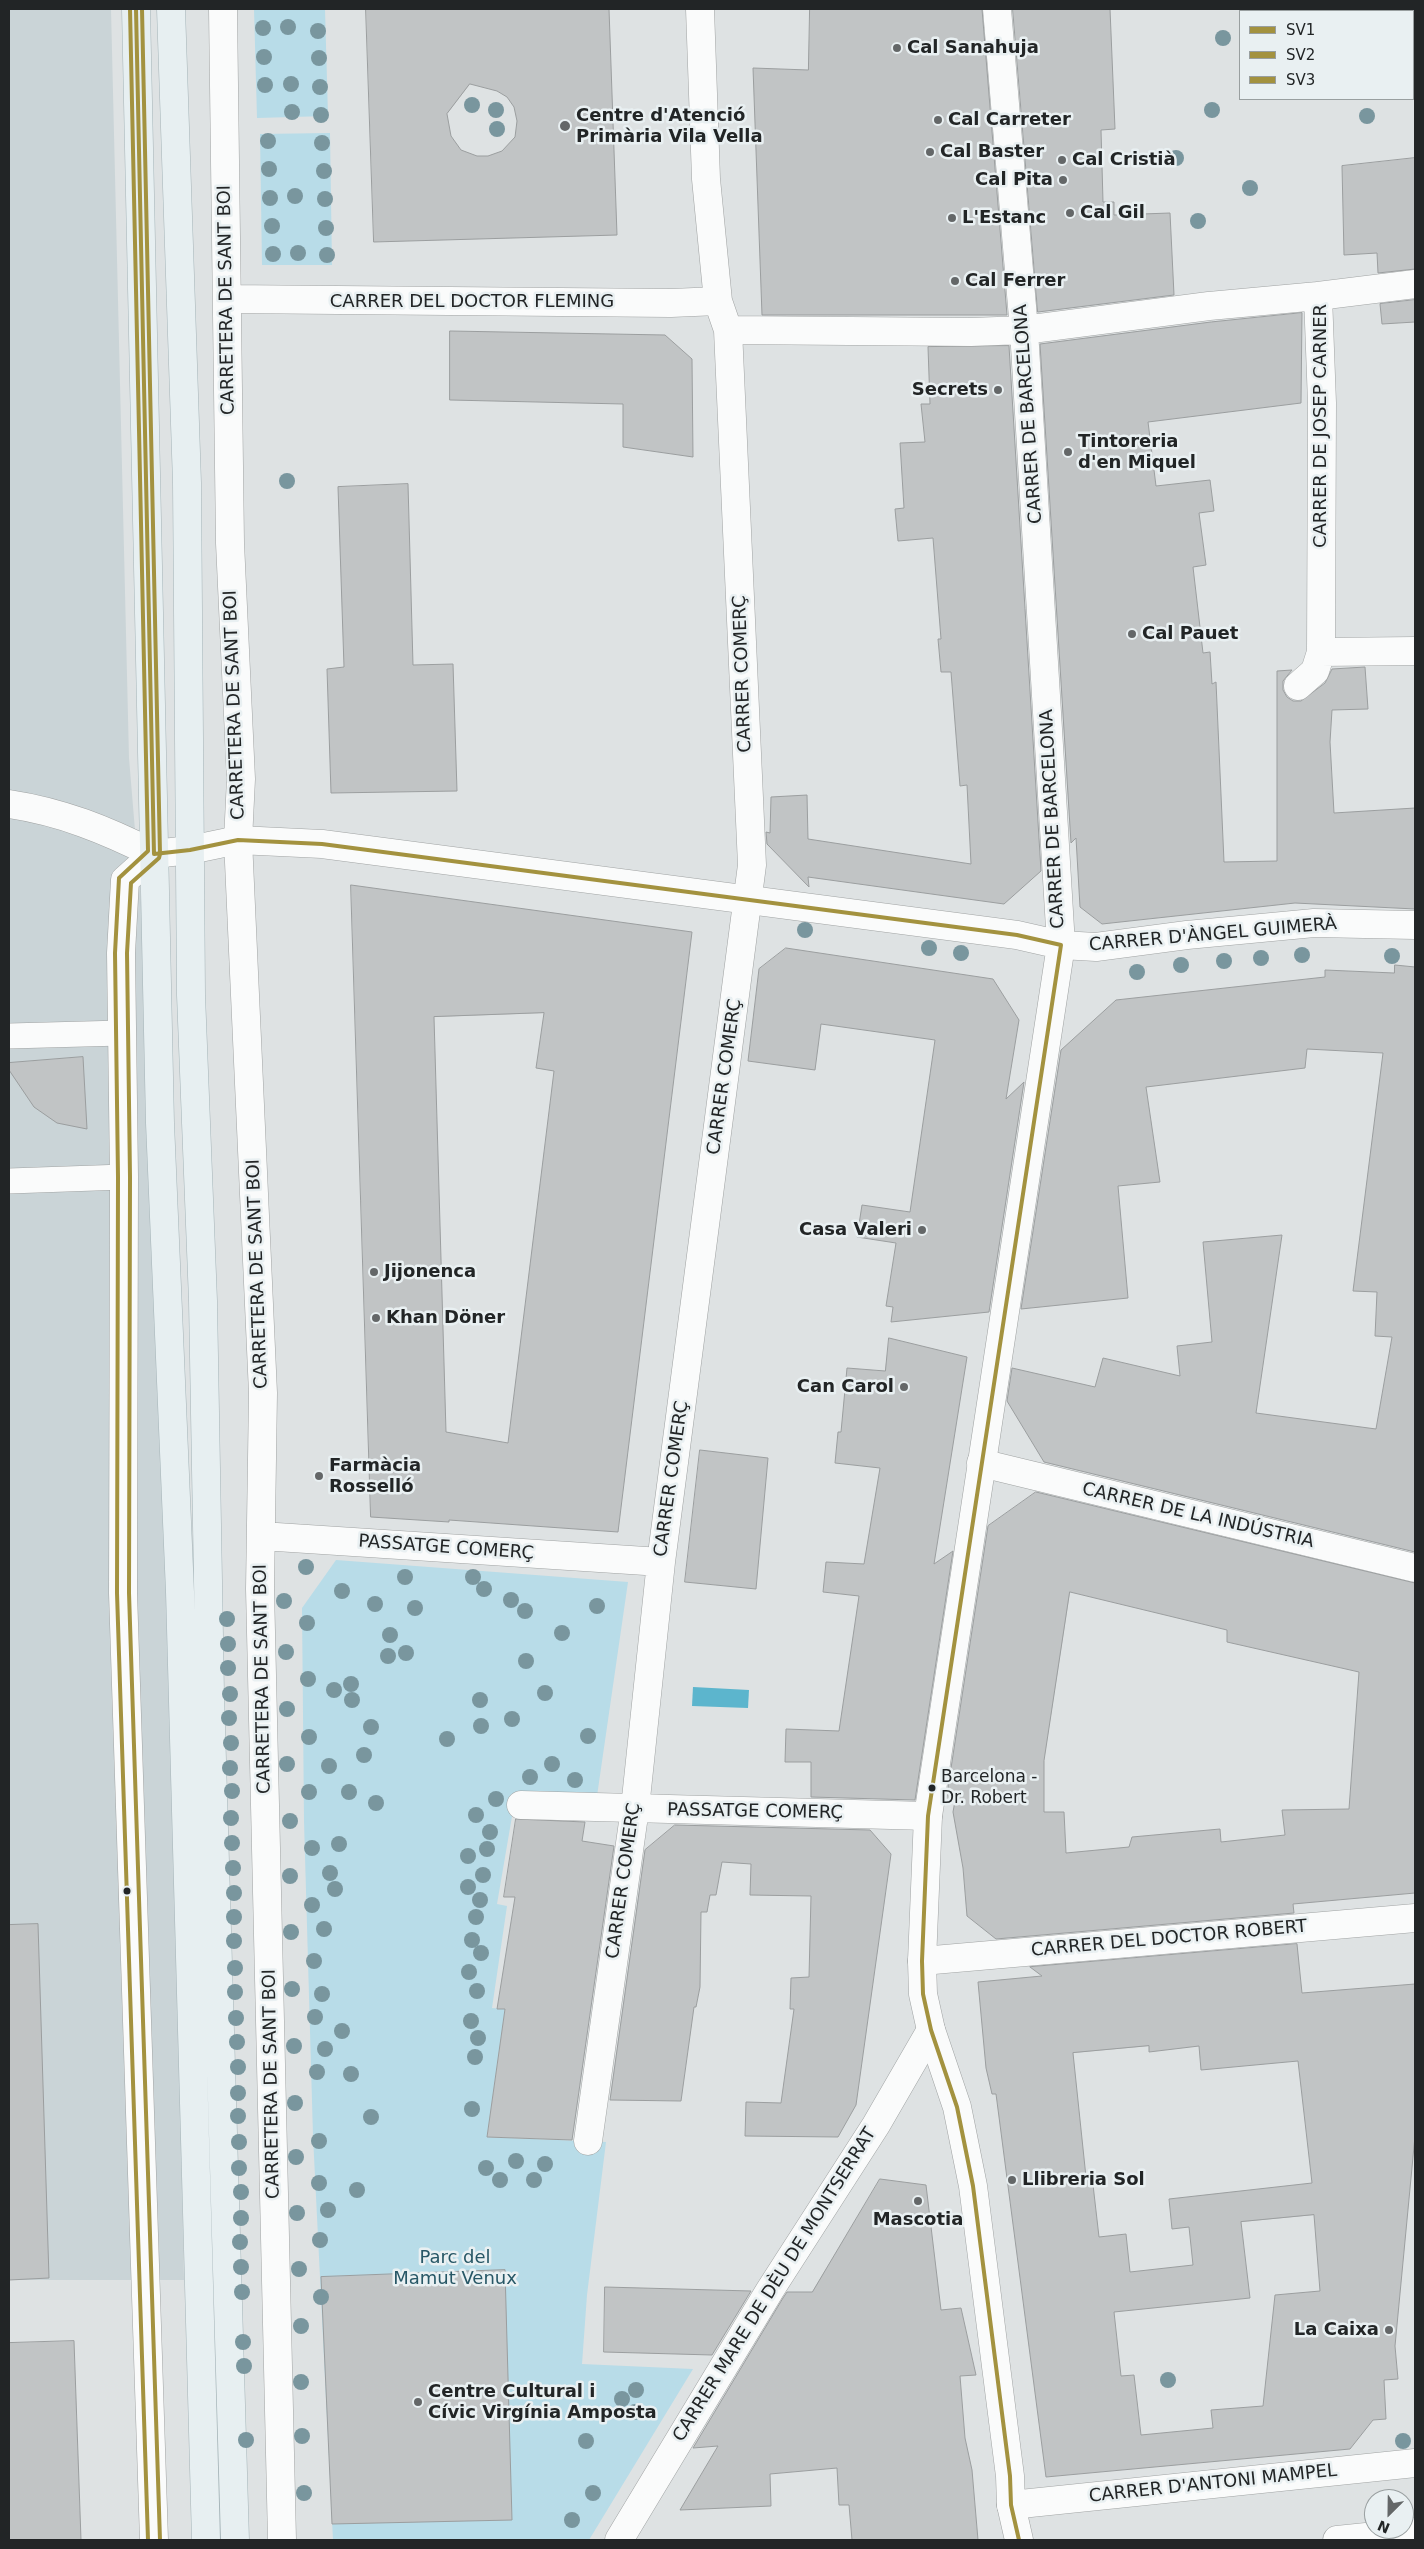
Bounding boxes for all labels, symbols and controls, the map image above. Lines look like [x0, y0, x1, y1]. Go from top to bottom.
legend [1239, 10, 1414, 100]
text: SV1 [1286, 21, 1315, 39]
place label: Cal Sanahuja [907, 37, 1039, 59]
marker: Cal Sanahuja [891, 42, 903, 54]
text: SV2 [1286, 46, 1315, 64]
text: SV3 [1286, 71, 1315, 89]
place label: Centre d'Atenció Primària Vila Vella [576, 105, 763, 148]
place label: Cal Carreter [948, 109, 1071, 131]
marker: Cal Carreter [932, 114, 944, 126]
marker: Centre d'Atenció Primària Vila Vella [558, 119, 572, 133]
place label: Cal Baster [940, 141, 1044, 163]
marker: Cal Baster [924, 146, 936, 158]
place label: Cal Cristià [1072, 149, 1176, 171]
marker: Cal Cristià [1056, 154, 1068, 166]
place label: Cal Pita [975, 169, 1053, 191]
marker: Cal Pita [1057, 174, 1069, 186]
street label: CARRETERA DE SANT BOI [214, 185, 240, 415]
place label: Cal Gil [1080, 202, 1145, 224]
place label: L'Estanc [962, 207, 1046, 229]
marker: Cal Gil [1064, 207, 1076, 219]
marker: L'Estanc [946, 212, 958, 224]
place label: Cal Ferrer [965, 270, 1065, 292]
marker: Cal Ferrer [949, 275, 961, 287]
street label: CARRER DEL DOCTOR FLEMING [330, 291, 614, 313]
street label: CARRER DE BARCELONA [1011, 304, 1047, 524]
street label: CARRER DE JOSEP CARNER [1310, 304, 1332, 548]
place label: Secrets [912, 379, 988, 401]
marker: Secrets [992, 384, 1004, 396]
place label: Tintoreria d'en Miquel [1078, 431, 1196, 474]
marker: Tintoreria d'en Miquel [1062, 446, 1074, 458]
street label: CARRETERA DE SANT BOI [220, 590, 250, 820]
street label: CARRER COMERÇ [729, 595, 757, 753]
place label: Cal Pauet [1142, 623, 1238, 645]
marker: Cal Pauet [1126, 628, 1138, 640]
street label: CARRER DE BARCELONA [1036, 709, 1070, 929]
street label: CARRER D'ÀNGEL GUIMERÀ [1088, 913, 1338, 957]
street label: CARRER COMERÇ [703, 998, 747, 1156]
street label: CARRETERA DE SANT BOI [243, 1159, 273, 1389]
place label: Casa Valeri [799, 1219, 912, 1241]
marker: Casa Valeri [916, 1224, 928, 1236]
place label: Jijonenca [384, 1261, 476, 1283]
marker: Jijonenca [368, 1266, 380, 1278]
place label: Khan Döner [386, 1307, 505, 1329]
marker: Khan Döner [370, 1312, 382, 1324]
place label: Can Carol [797, 1376, 894, 1398]
marker: Can Carol [898, 1381, 910, 1393]
street label: CARRER COMERÇ [650, 1400, 694, 1558]
place label: Farmàcia Rosselló [329, 1455, 421, 1498]
marker: Farmàcia Rosselló [313, 1470, 325, 1482]
street label: CARRER DE LA INDÚSTRIA [1080, 1479, 1316, 1553]
street label: PASSATGE COMERÇ [357, 1531, 535, 1565]
street label: CARRETERA DE SANT BOI [250, 1564, 276, 1794]
place label: Barcelona - Dr. Robert [941, 1768, 1037, 1808]
marker: Barcelona - Dr. Robert [927, 1783, 937, 1793]
street label: PASSATGE COMERÇ [667, 1800, 843, 1824]
street label: CARRER COMERÇ [602, 1802, 646, 1960]
unlabelled marker [122, 1886, 132, 1896]
street label: CARRER DEL DOCTOR ROBERT [1030, 1916, 1308, 1962]
street label: CARRETERA DE SANT BOI [259, 1969, 285, 2199]
street label: CARRER MARE DE DÈU DE MONTSERRAT [669, 2124, 881, 2446]
place label: Llibreria Sol [1022, 2169, 1145, 2191]
marker: Llibreria Sol [1006, 2174, 1018, 2186]
marker: Mascotia [912, 2195, 924, 2207]
place label: Mascotia [873, 2209, 963, 2231]
park label: Parc del Mamut Venux [393, 2247, 517, 2290]
place label: La Caixa [1294, 2319, 1379, 2341]
marker: La Caixa [1383, 2324, 1395, 2336]
place label: Centre Cultural i Cívic Virgínia Amposta [428, 2381, 657, 2424]
marker: Centre Cultural i Cívic Virgínia Amposta [412, 2396, 424, 2408]
street label: CARRER D'ANTONI MAMPEL [1088, 2460, 1338, 2508]
north arrow [1364, 2489, 1414, 2539]
text: N [1375, 2517, 1392, 2537]

